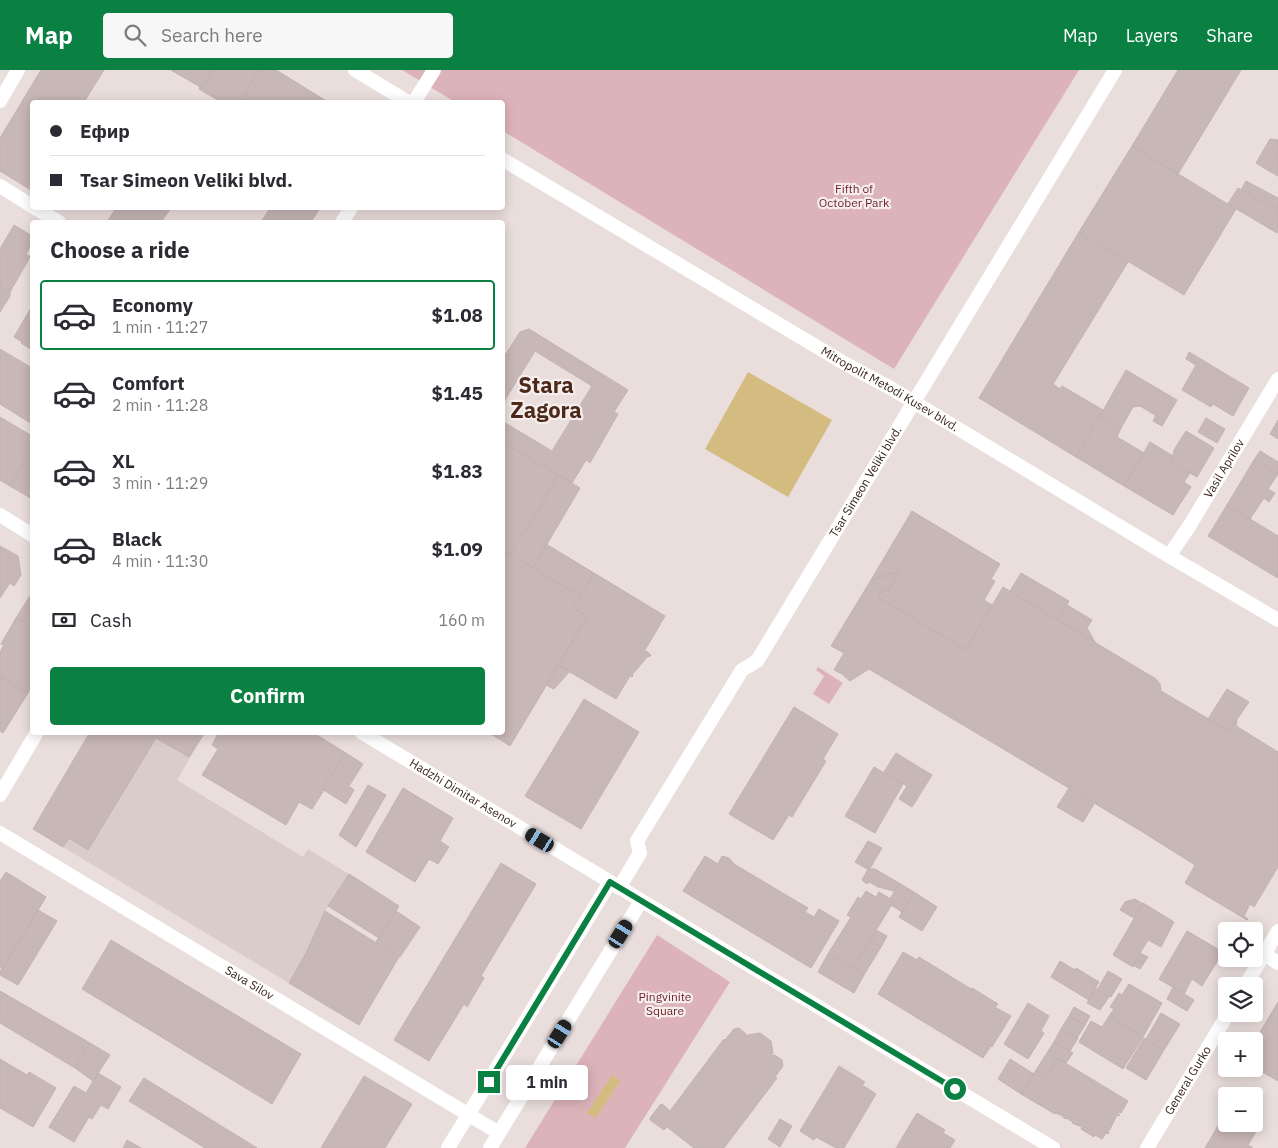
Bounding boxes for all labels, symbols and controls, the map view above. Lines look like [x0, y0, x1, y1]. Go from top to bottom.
search box [103, 13, 453, 58]
text: Map [25, 19, 73, 51]
icon: search [121, 21, 149, 49]
text: Search here [161, 23, 263, 47]
text: Map [1063, 24, 1098, 47]
text: Layers [1126, 24, 1178, 47]
text: Share [1206, 24, 1253, 47]
text: Ефир [80, 119, 130, 143]
text: Tsar Simeon Veliki blvd. [80, 168, 293, 192]
park label: Fifth of October Park [819, 181, 890, 210]
text: Choose a ride [50, 235, 190, 264]
icon: car [52, 293, 97, 338]
text: Economy [112, 293, 193, 317]
text: $1.08 [431, 303, 483, 327]
text: 1 min · 11:27 [112, 317, 208, 337]
street label: Mitropolit Metodi Kusev blvd. [818, 343, 962, 434]
district label: Stara Zagora [510, 370, 582, 424]
icon: car [52, 371, 97, 416]
text: Comfort [112, 371, 185, 395]
text: $1.45 [431, 381, 483, 405]
text: 2 min · 11:28 [112, 395, 208, 415]
street label: Tsar Simeon Veliki blvd. [826, 423, 905, 540]
street label: Vasil Aprilov [1200, 436, 1247, 500]
icon: car [52, 449, 97, 494]
text: XL [112, 449, 135, 473]
text: $1.83 [431, 459, 483, 483]
text: 3 min · 11:29 [112, 473, 208, 493]
icon: car [52, 527, 97, 572]
text: Black [112, 527, 162, 551]
text: $1.09 [431, 537, 483, 561]
text: 4 min · 11:30 [112, 551, 208, 571]
icon: cash [50, 606, 78, 634]
text: Cash [90, 608, 132, 632]
text: 160 m [438, 610, 485, 630]
button: Confirm [50, 667, 485, 725]
street label: Hadzhi Dimitar Asenov [407, 755, 520, 831]
car [523, 826, 556, 854]
car [606, 917, 635, 951]
map controls [1218, 922, 1263, 1132]
button: locate [1218, 922, 1263, 967]
street label: Sava Silov [223, 962, 277, 1003]
button: layers [1218, 977, 1263, 1022]
park label: Pingvinite Square [639, 989, 692, 1018]
car [545, 1017, 574, 1051]
button: + [1218, 1032, 1263, 1077]
street label: General Gurko [1161, 1043, 1214, 1117]
callout: 1 min [506, 1064, 589, 1100]
route end [478, 1071, 500, 1093]
text: 1 min [526, 1072, 568, 1092]
route start [944, 1078, 966, 1100]
button: − [1218, 1087, 1263, 1132]

